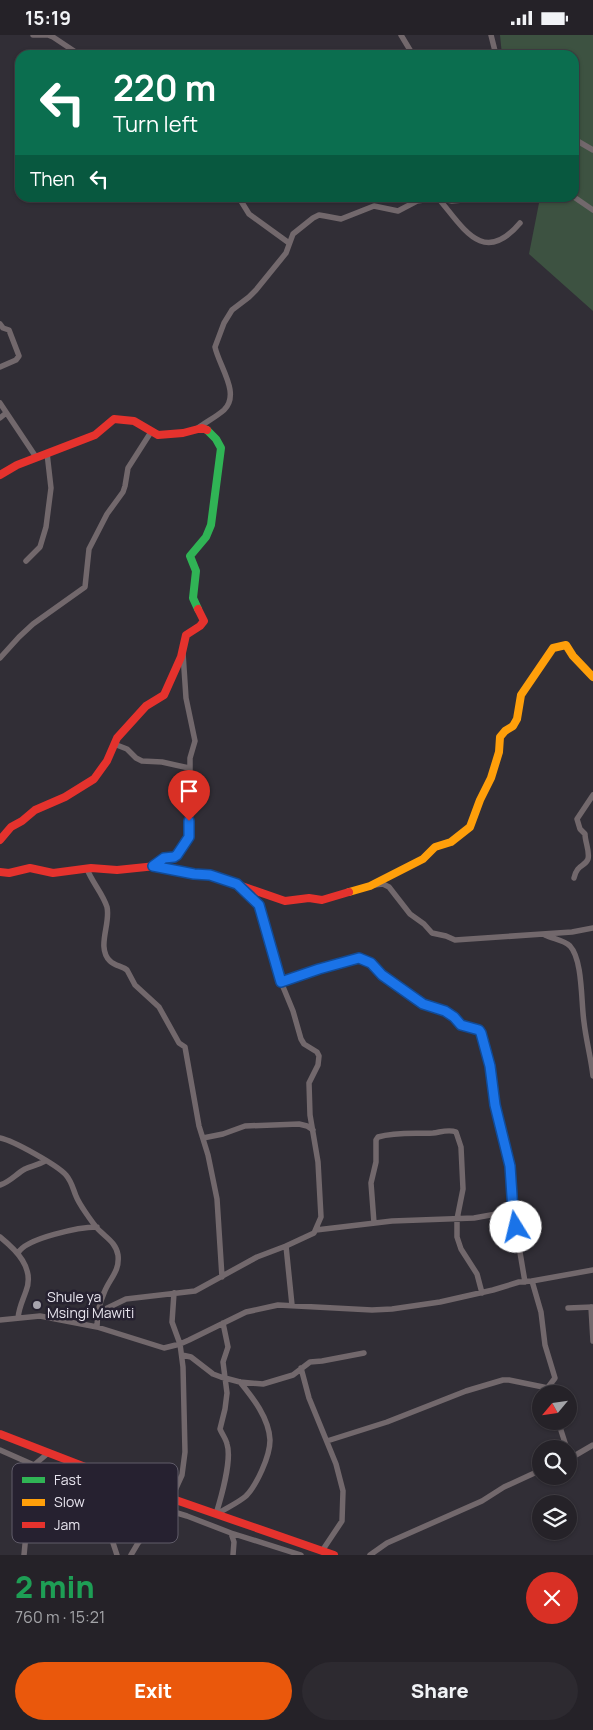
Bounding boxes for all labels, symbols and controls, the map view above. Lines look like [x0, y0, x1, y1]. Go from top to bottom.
text: 15:19 [25, 5, 71, 31]
text: 220 m [113, 64, 216, 112]
icon: left [30, 70, 95, 135]
text: Turn left [113, 109, 198, 139]
icon: left [85, 165, 113, 193]
text: Then [30, 166, 75, 192]
pin [168, 770, 210, 821]
icon: arrive [175, 777, 203, 805]
position arrow [489, 1200, 541, 1252]
place label: Shule ya Msingi Mawiti [47, 1287, 134, 1322]
marker: Shule ya Msingi Mawiti [31, 1299, 43, 1311]
north arrow [532, 1385, 578, 1430]
map controls [532, 1385, 577, 1540]
button: search [532, 1440, 577, 1485]
legend [12, 1463, 178, 1543]
text: Fast [54, 1470, 82, 1489]
text: Slow [54, 1492, 85, 1511]
button: layers [532, 1495, 577, 1540]
text: Jam [54, 1515, 80, 1534]
text: 2 min [15, 1566, 95, 1607]
button: close [526, 1572, 578, 1624]
text: 760 m · 15:21 [15, 1606, 105, 1628]
button: Exit [15, 1662, 292, 1720]
button: Share [302, 1662, 578, 1720]

